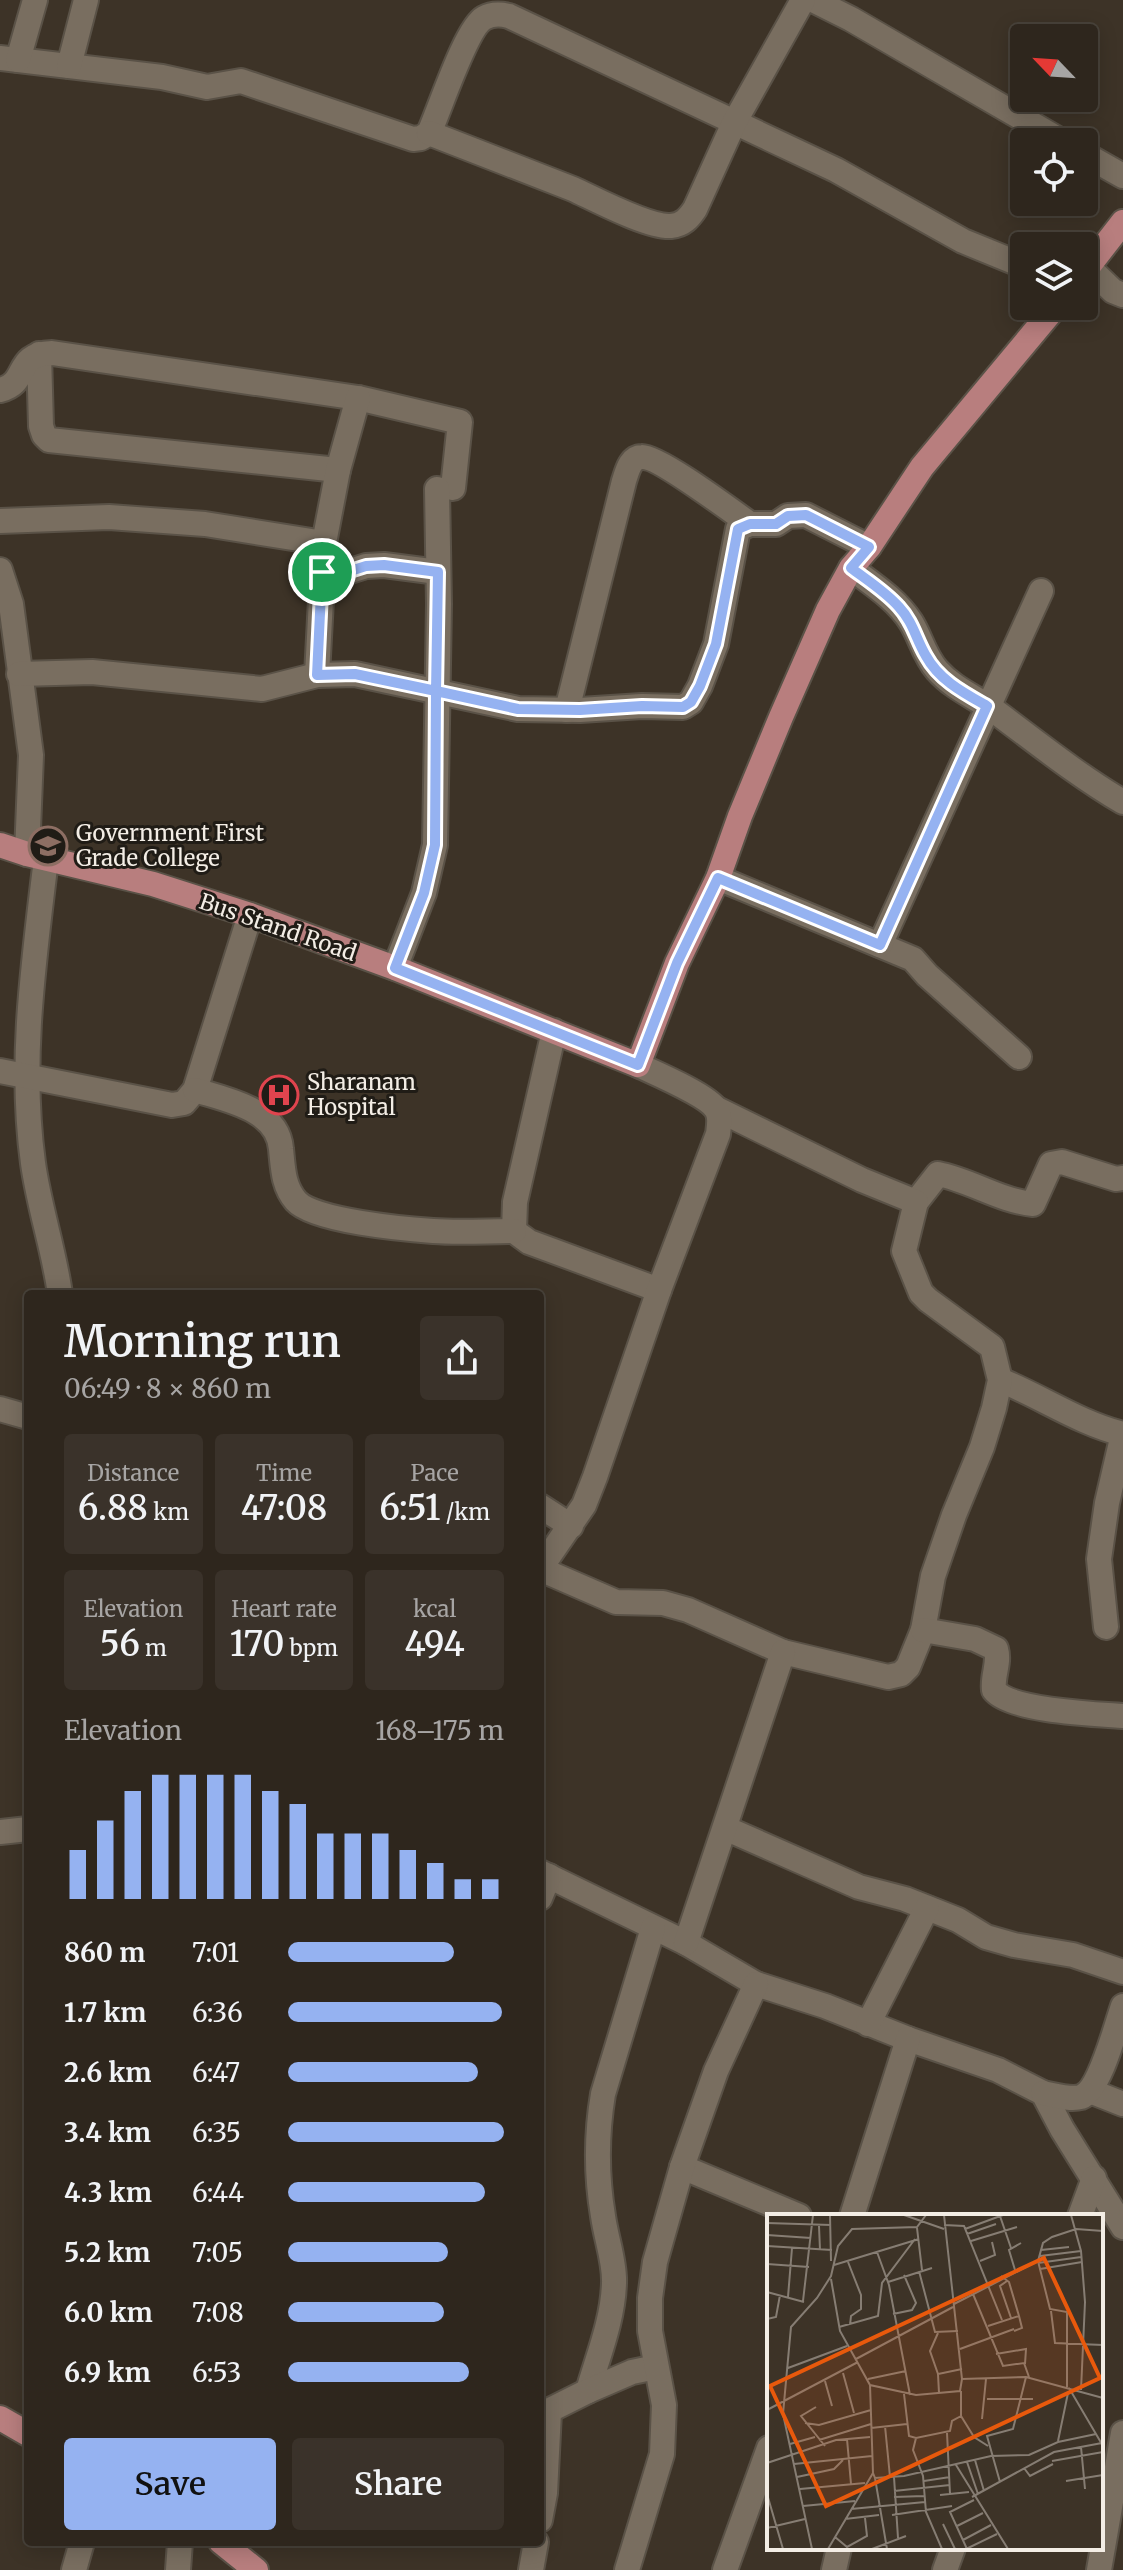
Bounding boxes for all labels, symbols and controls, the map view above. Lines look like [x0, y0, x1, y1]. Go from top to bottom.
north arrow [1010, 24, 1098, 112]
map controls [1010, 24, 1098, 320]
button: locate [1010, 128, 1098, 216]
button: layers [1010, 232, 1098, 320]
pin [288, 538, 356, 606]
icon: arrive [300, 550, 344, 594]
place label: Government First Grade College [76, 819, 264, 872]
school or university icon: Government First Grade College [27, 825, 69, 867]
street label: Bus Stand Road [196, 887, 360, 967]
place label: Sharanam Hospital [307, 1068, 416, 1121]
hospital icon: Sharanam Hospital [258, 1074, 300, 1116]
text: Morning run [64, 1314, 341, 1369]
button: share [420, 1316, 504, 1400]
text: 06:49 · 8 × 860 m [64, 1372, 271, 1405]
text: Distance [87, 1459, 179, 1487]
text: Time [256, 1459, 312, 1487]
text: Pace [411, 1459, 459, 1487]
text: 6.88 [78, 1487, 148, 1529]
text: 47:08 [241, 1487, 327, 1529]
text: 6:51 [379, 1487, 441, 1529]
text: km [148, 1498, 189, 1526]
text: /km [441, 1498, 490, 1526]
text: Elevation [83, 1595, 183, 1623]
text: Heart rate [231, 1595, 337, 1623]
text: kcal [413, 1595, 456, 1623]
text: 56 [100, 1623, 140, 1665]
text: 170 [230, 1623, 284, 1665]
text: 494 [405, 1623, 465, 1665]
text: m [140, 1634, 167, 1662]
text: bpm [284, 1634, 338, 1662]
text: Elevation [64, 1714, 182, 1747]
text: 168–175 m [375, 1714, 504, 1747]
text: 860 m [64, 1936, 145, 1969]
text: 7:01 [192, 1936, 239, 1969]
text: 1.7 km [64, 1996, 146, 2029]
text: 6:36 [192, 1996, 243, 2029]
text: 2.6 km [64, 2056, 151, 2089]
text: 6:47 [192, 2056, 240, 2089]
text: 3.4 km [64, 2116, 151, 2149]
text: 6:35 [192, 2116, 241, 2149]
text: 4.3 km [64, 2176, 152, 2209]
text: 6:44 [192, 2176, 244, 2209]
inset map [767, 2214, 1103, 2550]
text: 5.2 km [64, 2236, 151, 2269]
text: 7:05 [192, 2236, 243, 2269]
text: 6.0 km [64, 2296, 153, 2329]
text: 7:08 [192, 2296, 244, 2329]
text: 6.9 km [64, 2356, 151, 2389]
text: 6:53 [192, 2356, 241, 2389]
button: Save [64, 2438, 276, 2530]
button: Share [292, 2438, 504, 2530]

